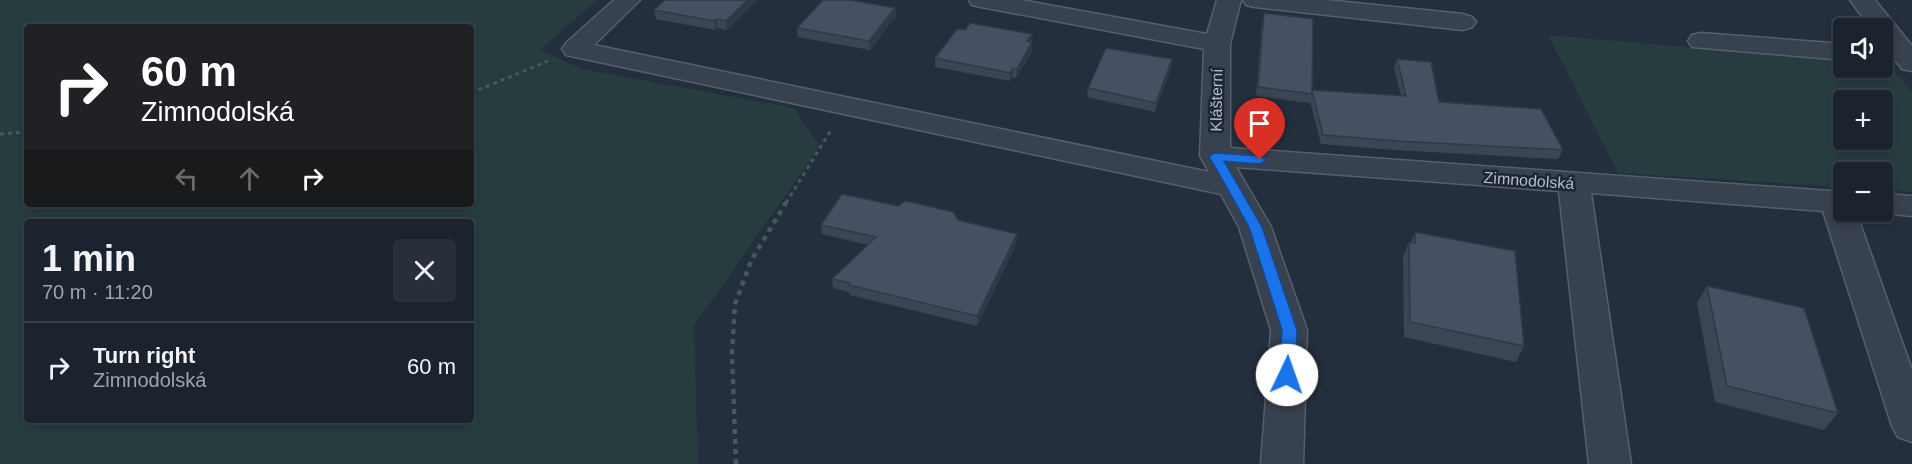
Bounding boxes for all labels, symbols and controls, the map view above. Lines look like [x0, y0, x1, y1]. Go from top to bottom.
map controls [1833, 18, 1893, 222]
button: sound [1833, 18, 1893, 78]
icon: right [42, 48, 120, 126]
text: 60 m [141, 48, 237, 95]
street label: Klášterní [1207, 68, 1226, 132]
button: + [1833, 90, 1893, 150]
text: Zimnodolská [141, 97, 294, 127]
pin [1234, 98, 1285, 160]
icon: arrive [1243, 107, 1276, 140]
icon: left [170, 162, 203, 195]
icon: ahead [233, 162, 266, 195]
icon: right [296, 162, 329, 195]
button: − [1833, 162, 1893, 222]
street label: Zimnodolská [1483, 169, 1575, 192]
text: 1 min [42, 238, 136, 279]
button: close [393, 239, 456, 302]
text: 70 m · 11:20 [42, 281, 153, 303]
text: Turn right [93, 343, 195, 368]
position arrow [1255, 343, 1319, 407]
icon: right [42, 351, 75, 384]
text: 60 m [407, 354, 456, 379]
text: Zimnodolská [93, 369, 206, 391]

